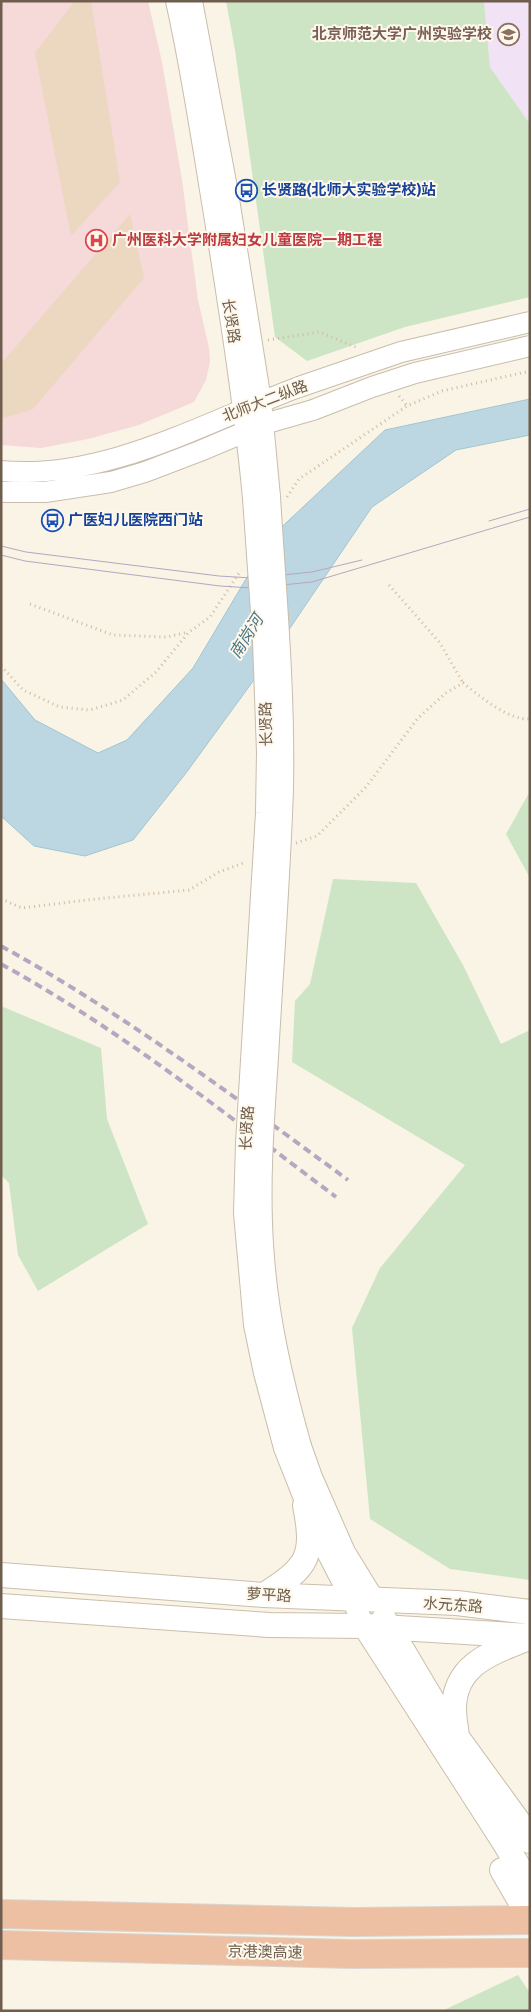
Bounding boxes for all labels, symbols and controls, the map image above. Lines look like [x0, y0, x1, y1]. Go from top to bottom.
school or university icon: 北京师范大学广州实验学校 [496, 22, 520, 46]
place label: 北京师范大学广州实验学校 [312, 25, 492, 43]
bus stop icon: 长贤路(北师大实验学校)站 [234, 178, 258, 202]
place label: 长贤路(北师大实验学校)站 [262, 181, 436, 199]
hospital icon: 广州医科大学附属妇女儿童医院一期工程 [84, 228, 108, 252]
place label: 广州医科大学附属妇女儿童医院一期工程 [112, 231, 382, 249]
street label: 长贤路 [219, 297, 243, 345]
street label: 北师大二纵路 [220, 376, 310, 426]
bus stop icon: 广医妇儿医院西门站 [40, 508, 64, 532]
place label: 广医妇儿医院西门站 [68, 511, 203, 529]
water label: 南岗河 [226, 608, 269, 662]
street label: 长贤路 [257, 701, 275, 747]
street label: 长贤路 [237, 1105, 257, 1151]
street label: 萝平路 [246, 1585, 292, 1605]
street label: 水元东路 [422, 1594, 484, 1616]
street label: 京港澳高速 [227, 1942, 303, 1962]

